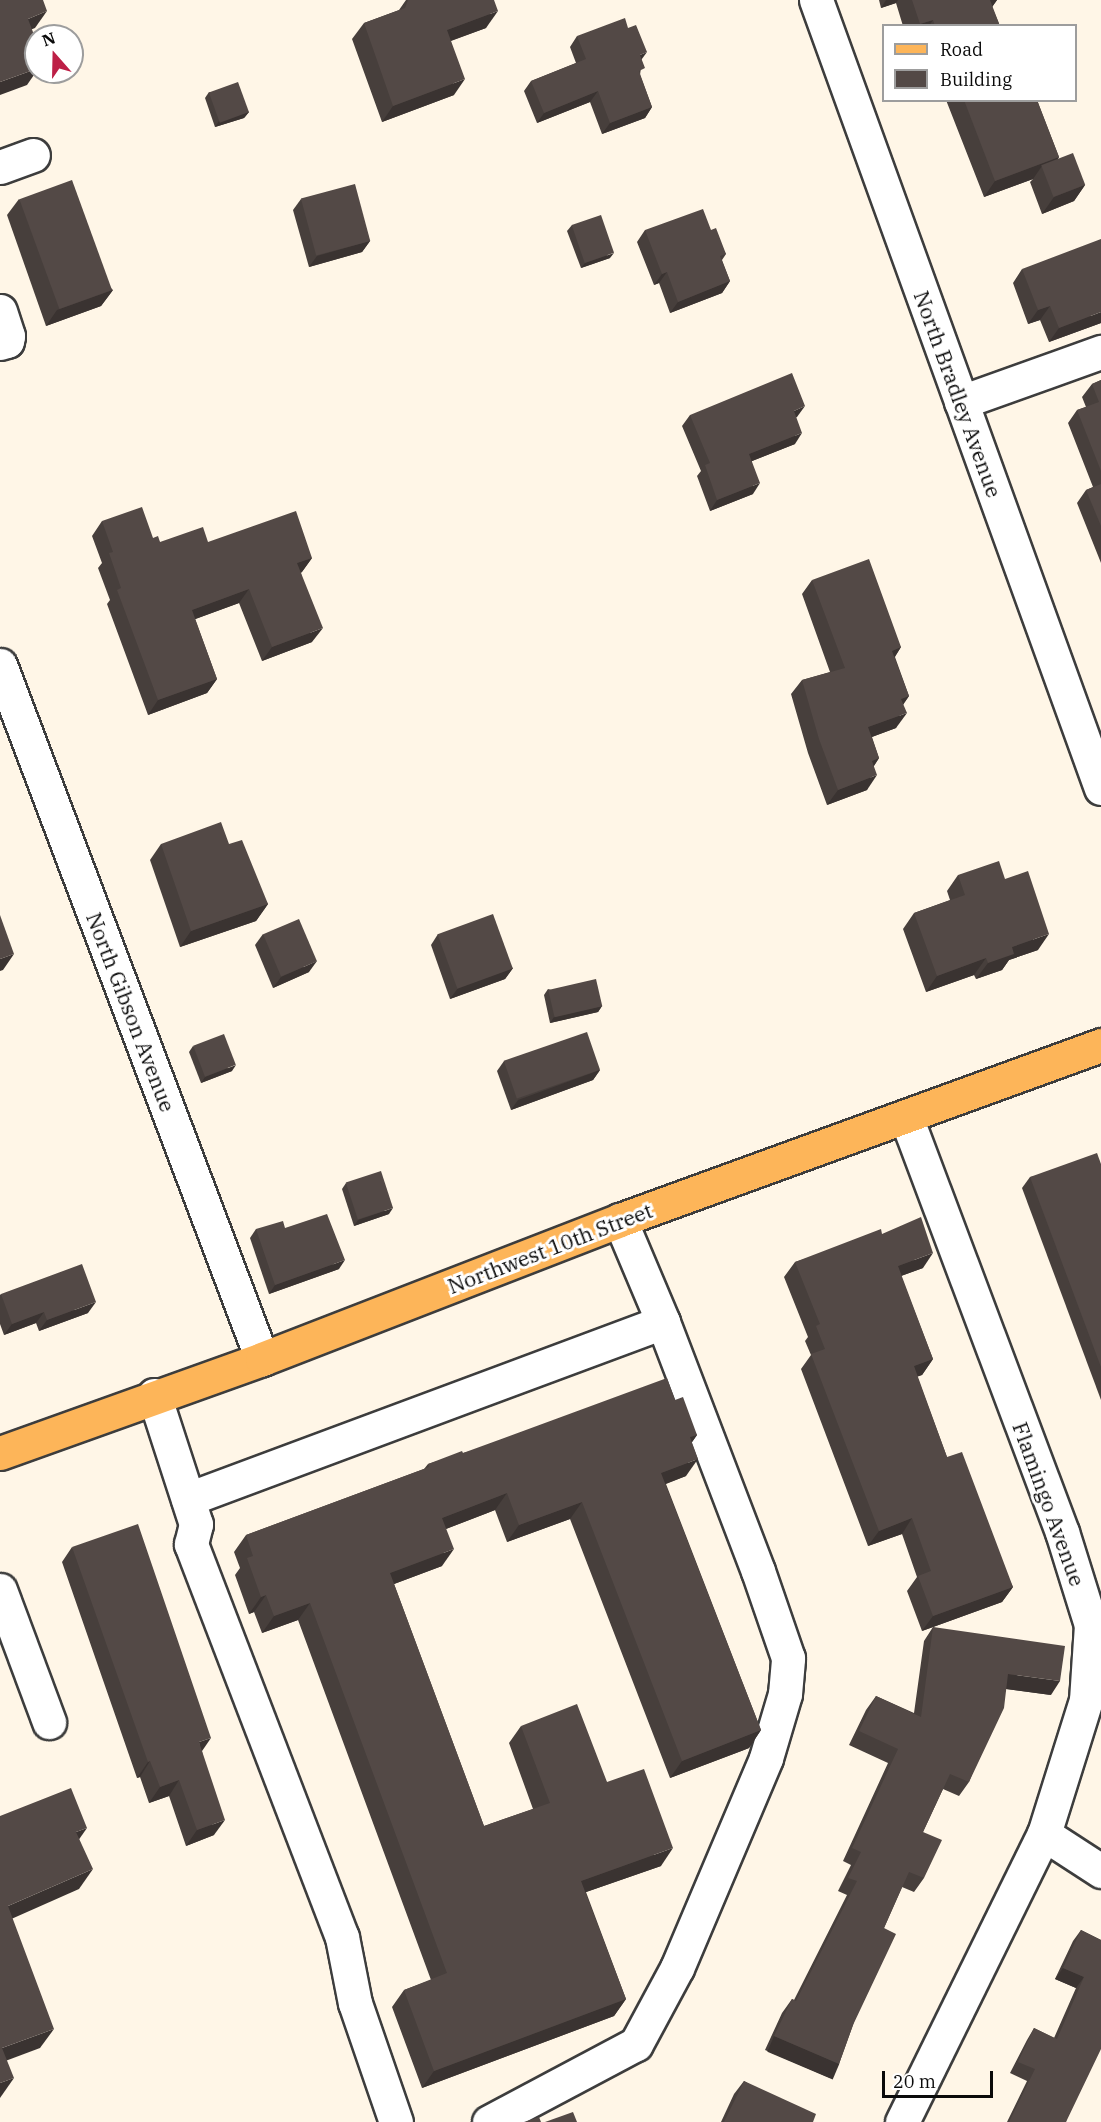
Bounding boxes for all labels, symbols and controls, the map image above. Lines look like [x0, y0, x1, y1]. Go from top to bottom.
north arrow [24, 24, 84, 84]
legend [882, 24, 1077, 102]
text: N [39, 27, 58, 51]
text: Road [940, 38, 983, 61]
text: Building [940, 68, 1012, 91]
street label: North Bradley Avenue [909, 287, 1007, 501]
street label: North Gibson Avenue [81, 909, 181, 1115]
street label: Northwest 10th Street [444, 1197, 656, 1299]
street label: Flamingo Avenue [1008, 1419, 1090, 1589]
scale bar [885, 2059, 996, 2097]
text: 20 m [893, 2070, 936, 2093]

